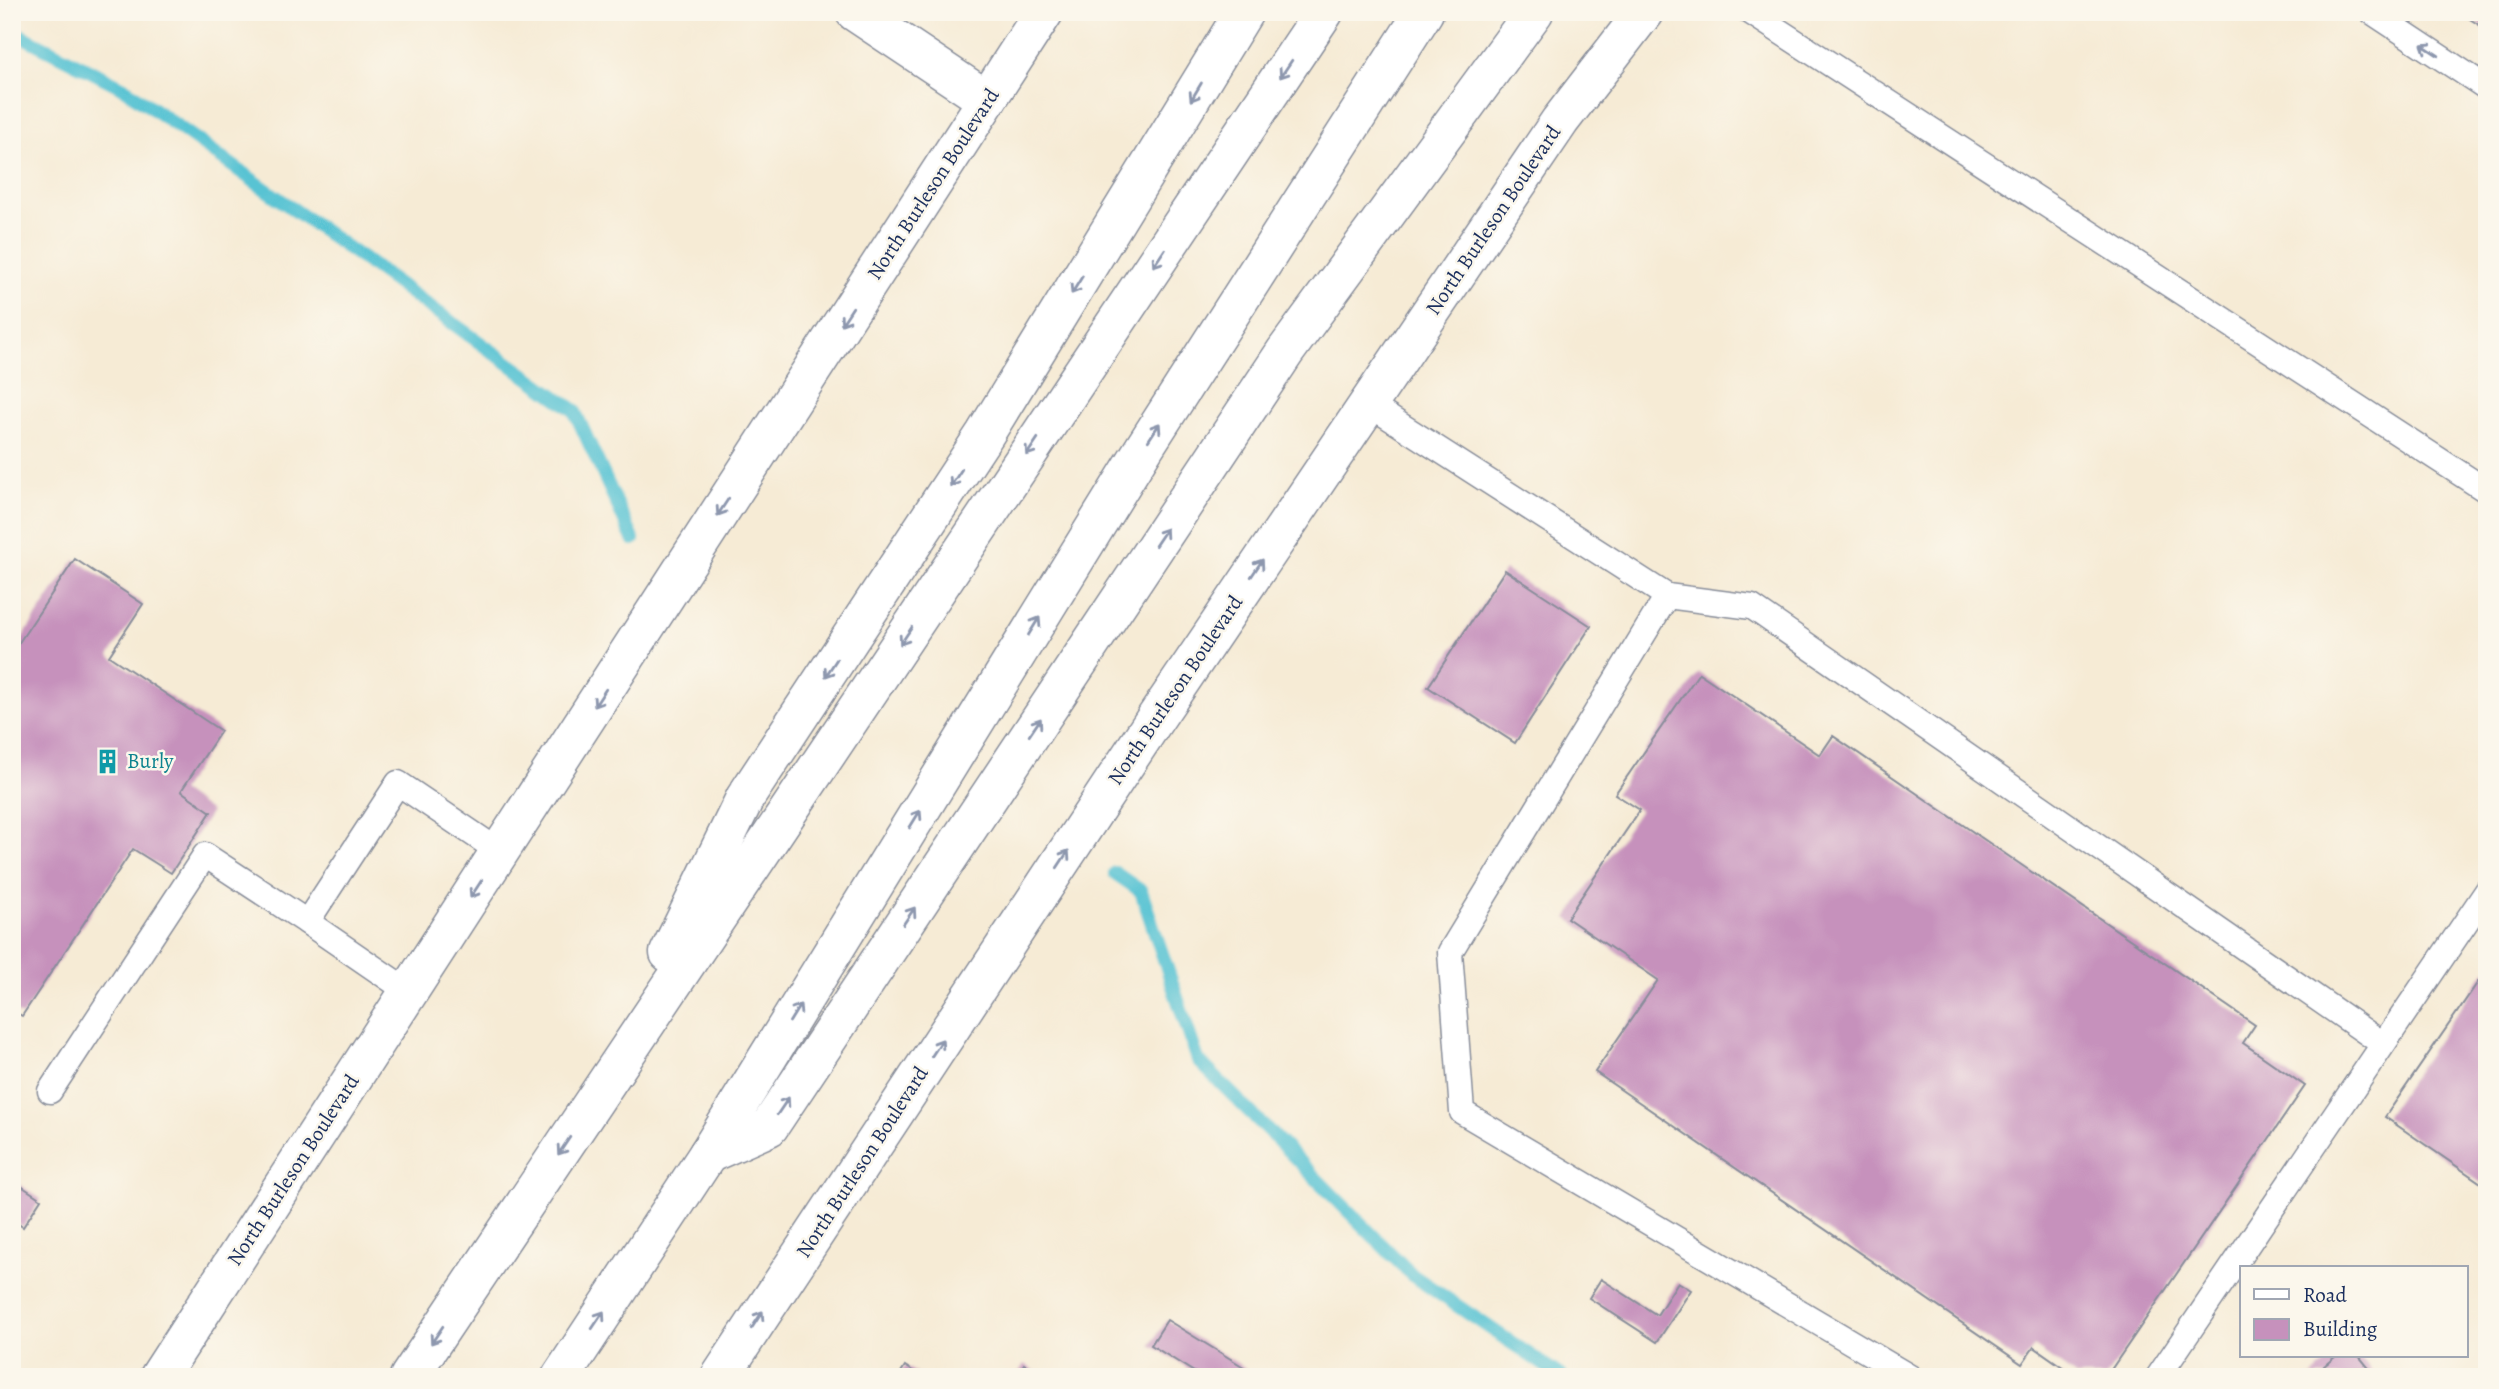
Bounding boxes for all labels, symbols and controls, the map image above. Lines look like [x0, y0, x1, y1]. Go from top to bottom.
one-way arrow [2420, 43, 2440, 57]
one-way arrow [1278, 59, 1293, 78]
one-way arrow [1188, 81, 1202, 101]
street label: North Burleson Boulevard [861, 82, 1006, 285]
street label: North Burleson Boulevard [1419, 119, 1567, 320]
one-way arrow [1152, 248, 1166, 267]
one-way arrow [1069, 275, 1083, 295]
one-way arrow [840, 306, 854, 326]
one-way arrow [1148, 423, 1162, 443]
one-way arrow [1025, 437, 1040, 456]
one-way arrow [949, 468, 963, 487]
one-way arrow [716, 497, 730, 517]
one-way arrow [1155, 528, 1169, 548]
one-way arrow [1250, 559, 1265, 578]
street label: North Burleson Boulevard [1101, 589, 1249, 790]
one-way arrow [1028, 616, 1042, 636]
one-way arrow [898, 626, 913, 645]
one-way arrow [824, 658, 838, 677]
one-way arrow [592, 688, 606, 708]
one-way arrow [1028, 718, 1043, 737]
building icon: Burly [93, 747, 121, 775]
place label: Burly [127, 747, 174, 775]
one-way arrow [908, 810, 922, 830]
one-way arrow [1056, 849, 1070, 869]
one-way arrow [469, 879, 483, 898]
one-way arrow [902, 907, 917, 926]
one-way arrow [788, 1004, 803, 1023]
one-way arrow [930, 1039, 944, 1059]
street label: North Burleson Boulevard [790, 1060, 935, 1263]
street label: North Burleson Boulevard [221, 1068, 366, 1271]
one-way arrow [777, 1096, 791, 1116]
one-way arrow [557, 1136, 571, 1155]
legend [2240, 1266, 2468, 1358]
text: Road [2303, 1281, 2347, 1309]
one-way arrow [591, 1311, 606, 1330]
one-way arrow [750, 1311, 765, 1330]
text: Building [2303, 1315, 2378, 1343]
one-way arrow [430, 1324, 444, 1344]

